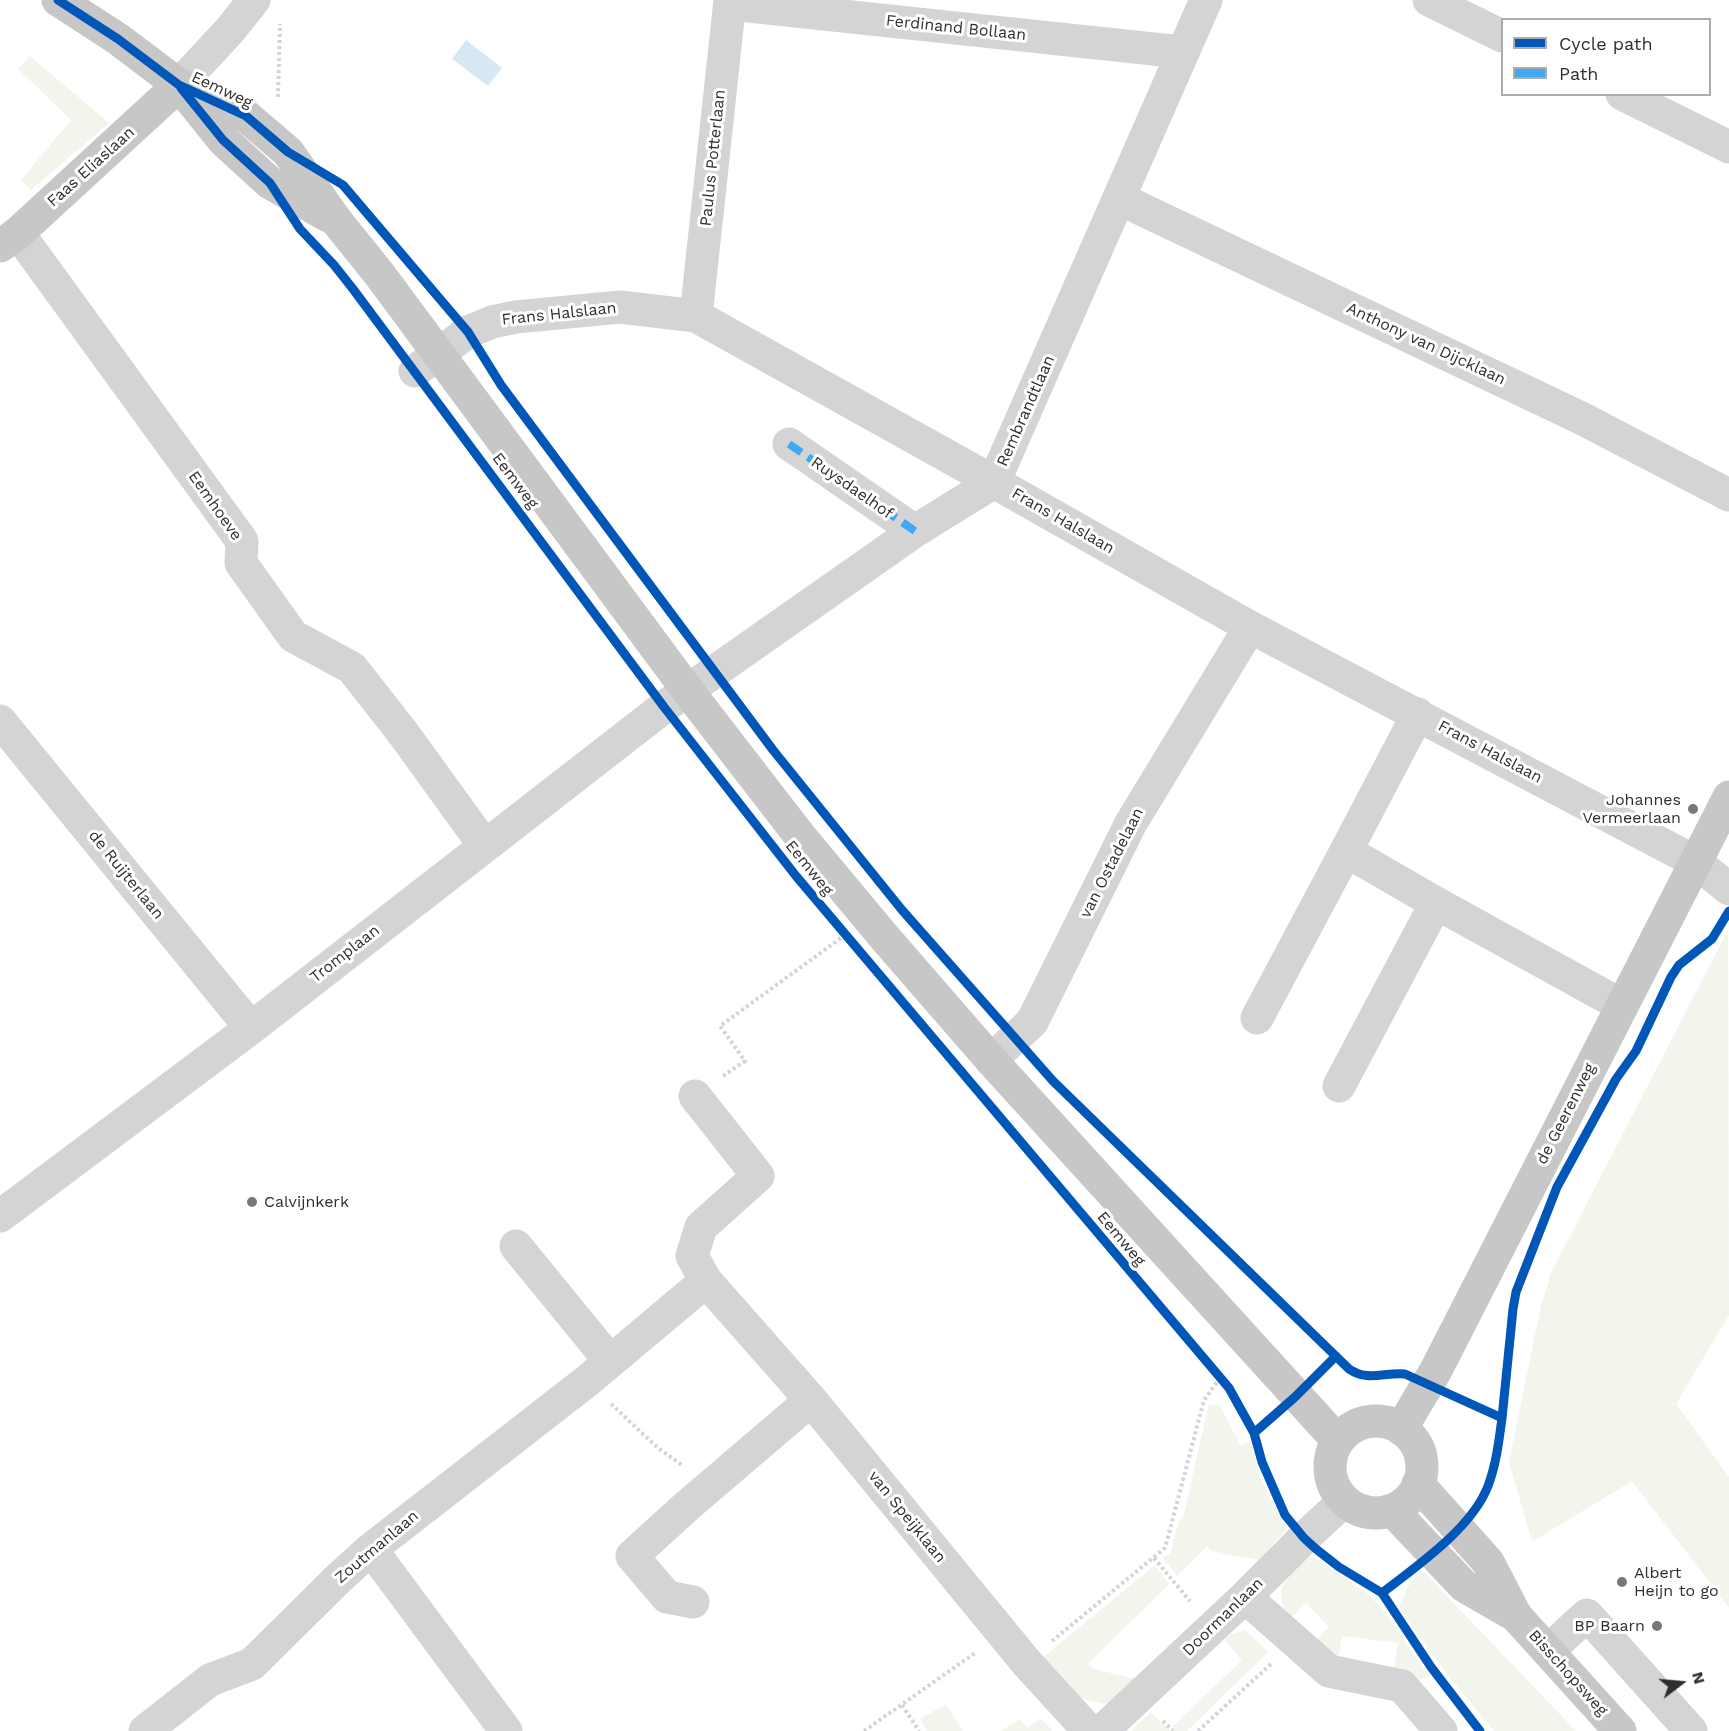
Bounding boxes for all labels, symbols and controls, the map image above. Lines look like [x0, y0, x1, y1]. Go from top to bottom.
street label: Ferdinand Bollaan [885, 11, 1027, 45]
legend [1501, 18, 1711, 96]
text: Cycle path [1559, 33, 1653, 54]
text: Path [1559, 63, 1599, 84]
street label: Eemweg [188, 68, 256, 112]
street label: Paulus Potterlaan [696, 89, 730, 227]
street label: Faas Eliaslaan [43, 123, 139, 211]
street label: Frans Halslaan [501, 298, 617, 330]
street label: Anthony van Dijcklaan [1343, 299, 1509, 389]
street label: Rembrandtlaan [993, 352, 1059, 470]
street label: Eemweg [488, 449, 542, 513]
street label: Ruysdaelhof [807, 453, 897, 523]
street label: Eemhoeve [184, 468, 246, 544]
street label: Frans Halslaan [1008, 484, 1118, 558]
street label: Frans Halslaan [1435, 716, 1545, 788]
place label: Johannes Vermeerlaan [1582, 790, 1681, 828]
marker: Johannes Vermeerlaan [1686, 802, 1700, 816]
street label: van Ostadelaan [1076, 805, 1148, 921]
street label: de Ruijterlaan [84, 827, 168, 923]
street label: Eemweg [781, 837, 837, 899]
street label: Tromplaan [307, 921, 383, 987]
street label: de Geerenweg [1532, 1060, 1600, 1168]
place label: Calvijnkerk [264, 1192, 349, 1212]
marker: Calvijnkerk [245, 1195, 259, 1209]
street label: Eemweg [1093, 1208, 1149, 1270]
street label: van Speijklaan [864, 1467, 950, 1567]
street label: Zoutmanlaan [331, 1507, 423, 1587]
place label: Albert Heijn to go [1634, 1563, 1719, 1601]
street label: Doormanlaan [1179, 1574, 1267, 1660]
marker: Albert Heijn to go [1615, 1575, 1629, 1589]
place label: BP Baarn [1574, 1616, 1645, 1636]
marker: BP Baarn [1650, 1619, 1664, 1633]
street label: Bisschopsweg [1524, 1626, 1612, 1720]
north arrow [1651, 1653, 1711, 1713]
text: N [1688, 1670, 1710, 1686]

